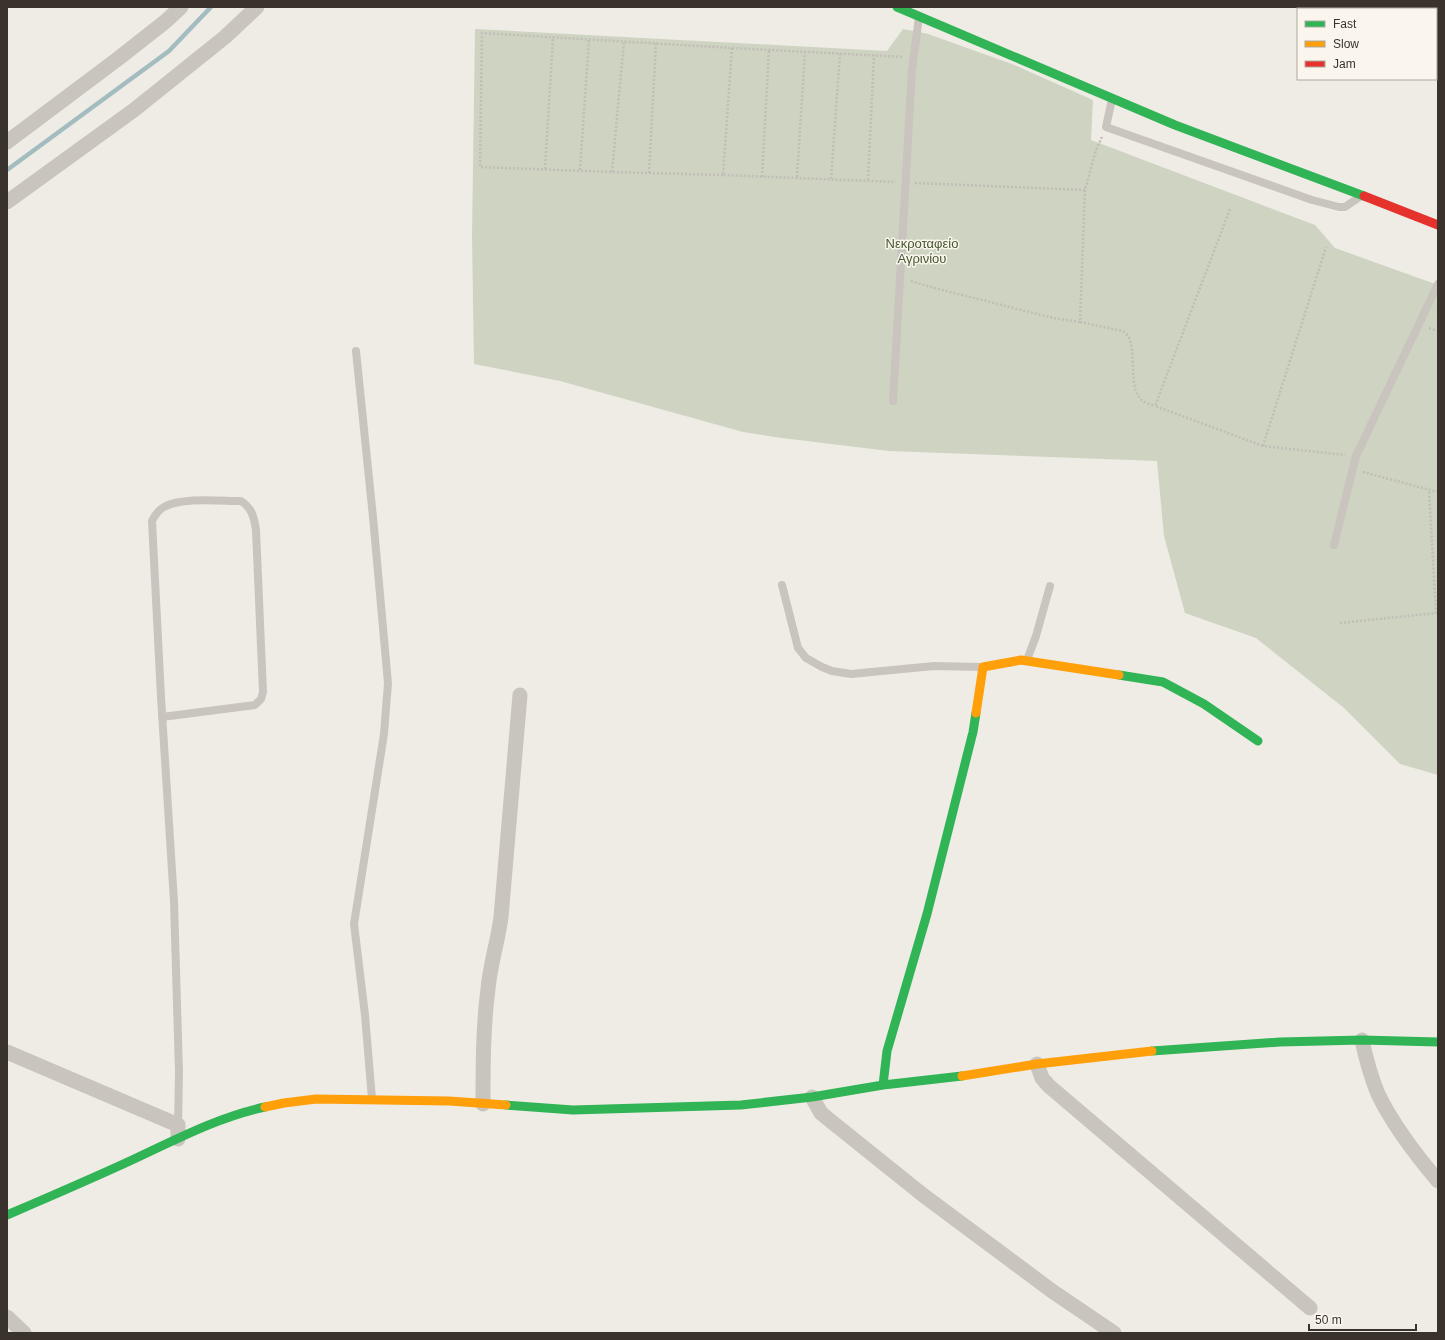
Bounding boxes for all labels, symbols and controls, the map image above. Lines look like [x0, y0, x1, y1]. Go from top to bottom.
legend [1297, 8, 1437, 80]
text: Fast [1333, 17, 1357, 31]
text: Slow [1333, 37, 1359, 51]
text: Jam [1333, 57, 1356, 71]
park label: Νεκροταφείο Αγρινίου [886, 236, 958, 266]
scale bar [1309, 1306, 1416, 1332]
text: 50 m [1315, 1313, 1342, 1327]

